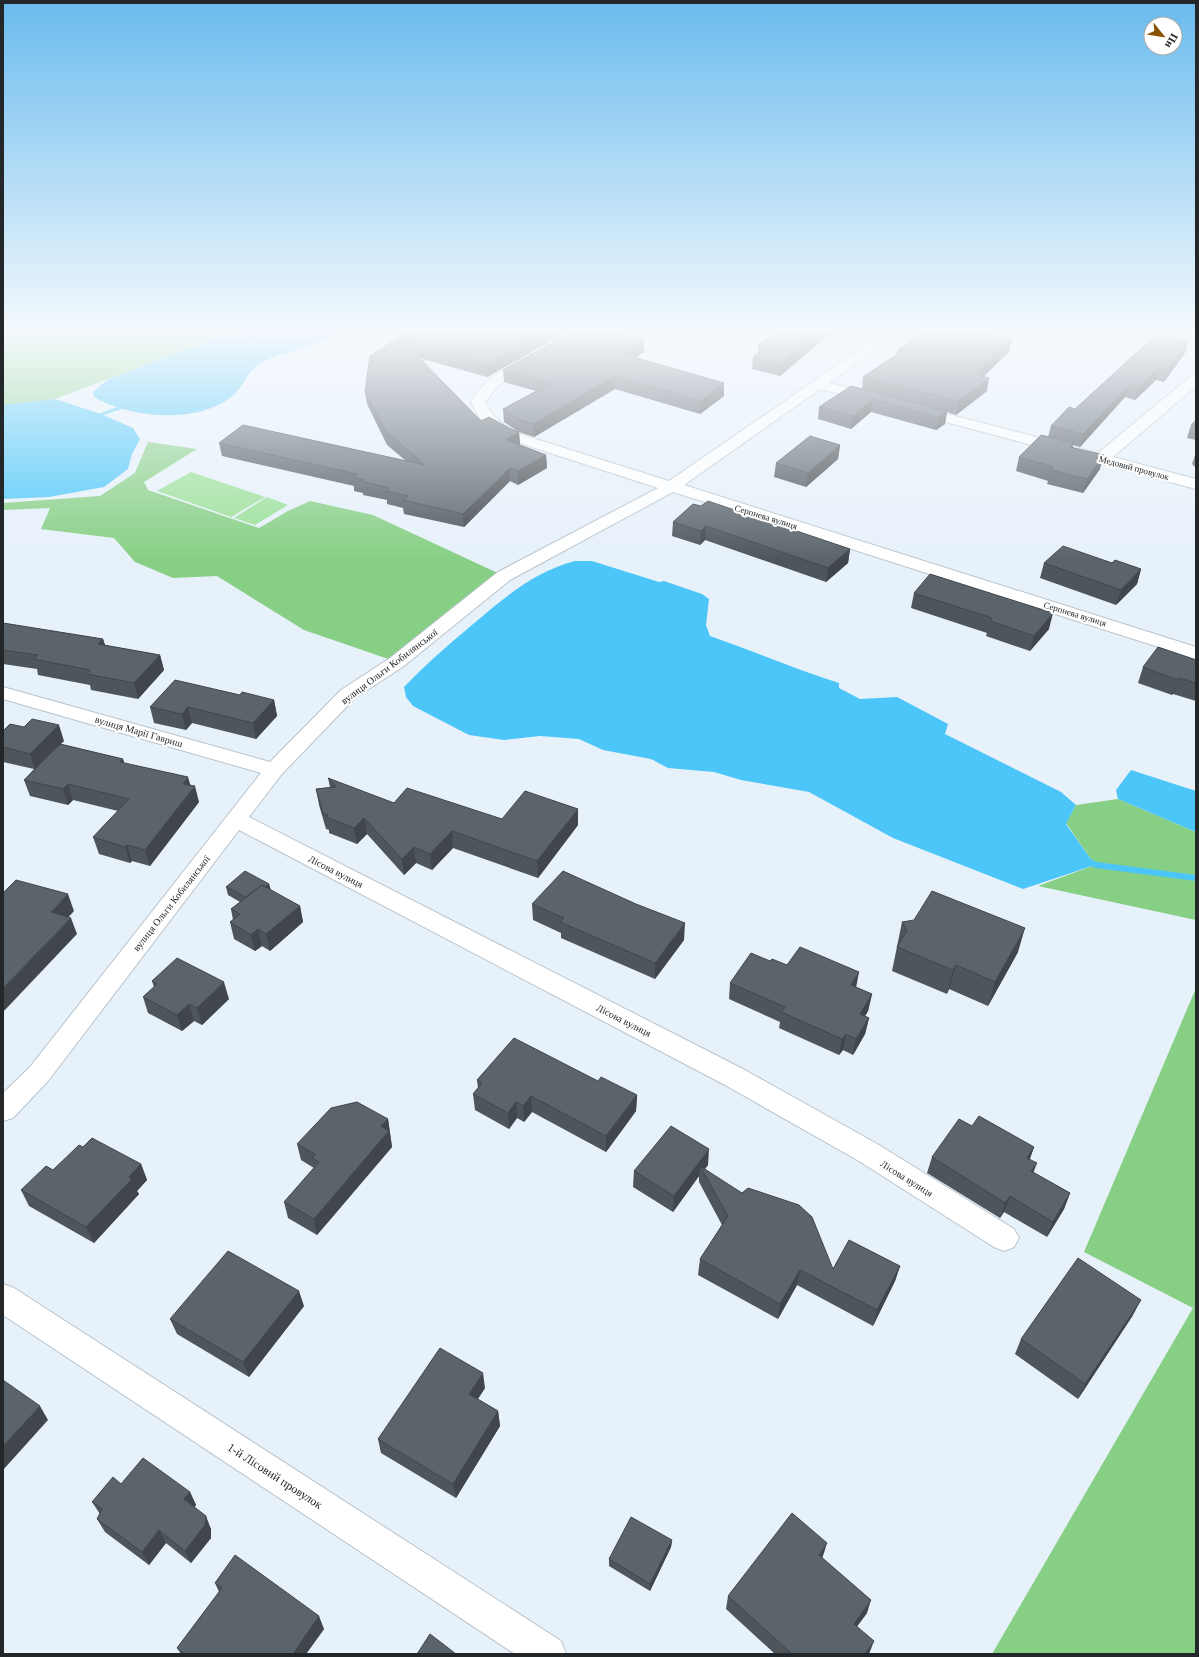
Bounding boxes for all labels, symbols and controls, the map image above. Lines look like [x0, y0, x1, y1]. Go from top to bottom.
north arrow [1143, 16, 1183, 56]
text: Пн [1162, 32, 1181, 51]
street label: Медовий провулок [1098, 454, 1171, 482]
street label: Серпнева вулиця [733, 503, 799, 531]
street label: Серпнева вулиця [1042, 600, 1108, 628]
street label: вулиця Ольги Кобилянської [339, 626, 440, 706]
street label: вулиця Марії Гавриш [94, 714, 184, 749]
street label: вулиця Ольги Кобилянської [131, 853, 212, 953]
street label: Лісова вулиця [307, 853, 365, 890]
street label: Лісова вулиця [595, 1002, 653, 1039]
street label: Лісова вулиця [878, 1158, 935, 1199]
street label: 1-й Лісовий провулок [225, 1440, 325, 1512]

